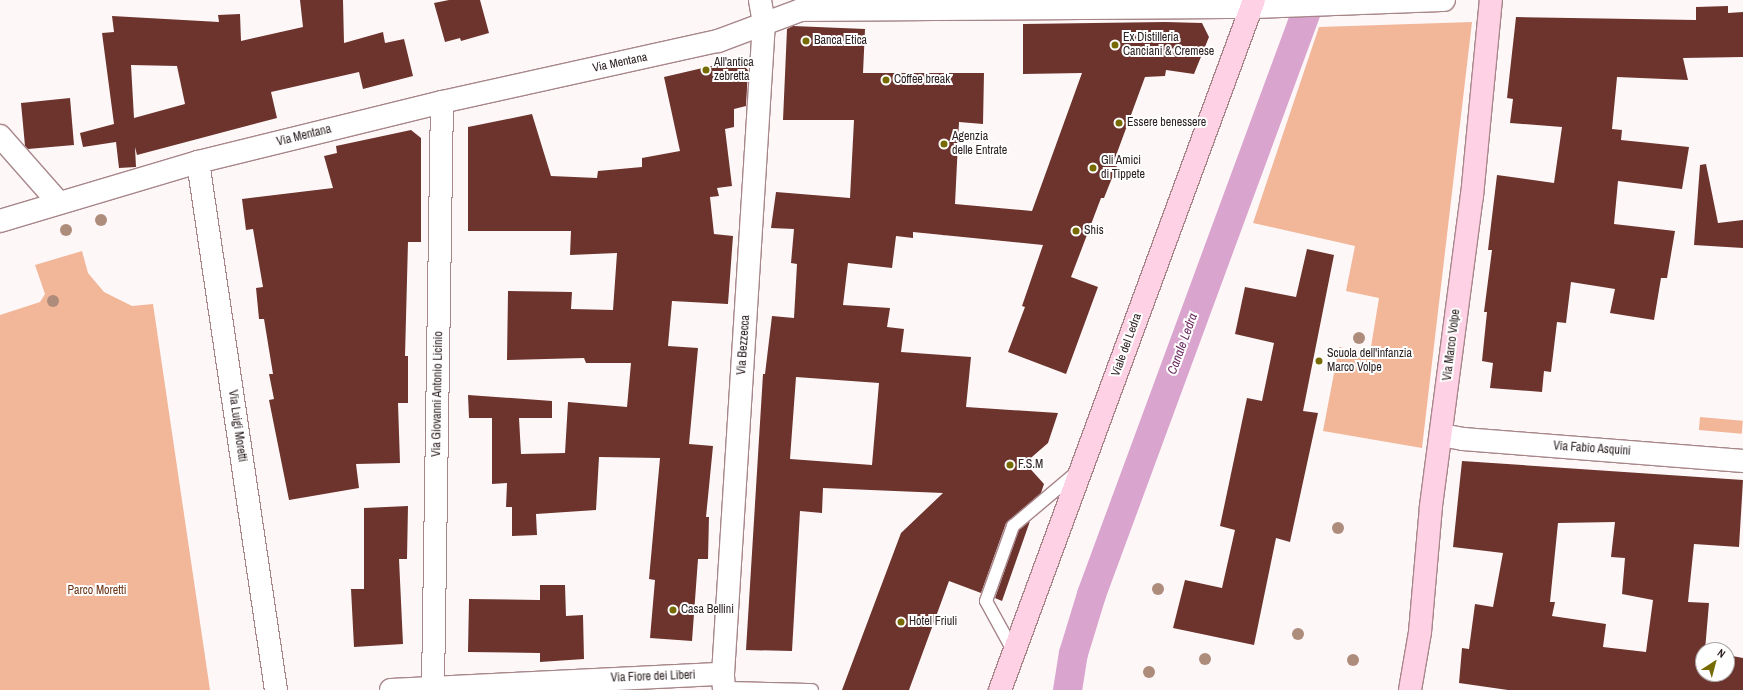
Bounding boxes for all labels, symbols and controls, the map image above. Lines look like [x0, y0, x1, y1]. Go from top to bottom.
place label: Ex Distilleria Canciani & Cremese [1123, 31, 1214, 59]
place label: Banca Etica [814, 34, 867, 48]
marker: Banca Etica [801, 36, 811, 46]
marker: Ex Distilleria Canciani & Cremese [1110, 40, 1120, 50]
street label: Via Mentana [591, 50, 649, 76]
place label: All'antica zebretta [714, 56, 754, 84]
marker: All'antica zebretta [701, 65, 711, 75]
place label: Coffee break [894, 73, 950, 87]
marker: Coffee break [881, 75, 891, 85]
place label: Essere benessere [1127, 116, 1206, 130]
marker: Essere benessere [1114, 118, 1124, 128]
street label: Via Mentana [275, 122, 333, 150]
place label: Agenzia delle Entrate [952, 130, 1007, 158]
marker: Agenzia delle Entrate [939, 139, 949, 149]
place label: Gli Amici di Tippete [1101, 154, 1145, 182]
marker: Gli Amici di Tippete [1088, 163, 1098, 173]
place label: Shis [1084, 224, 1104, 238]
marker: Shis [1071, 226, 1081, 236]
street label: Via Marco Volpe [1440, 308, 1464, 382]
water label: Canale Ledra [1165, 311, 1201, 377]
street label: Viale del Ledra [1109, 312, 1145, 378]
street label: Via Bezzecca [735, 315, 753, 375]
street label: Via Giovanni Antonio Licinio [430, 331, 446, 457]
place label: Scuola dell'infanzia Marco Volpe [1327, 347, 1412, 375]
marker: Scuola dell'infanzia Marco Volpe [1314, 356, 1324, 366]
street label: Via Luigi Moretti [225, 389, 249, 463]
street label: Via Fabio Asquini [1553, 439, 1631, 459]
place label: F.S.M [1018, 458, 1043, 472]
marker: F.S.M [1005, 460, 1015, 470]
park label: Parco Moretti [67, 584, 127, 598]
place label: Casa Bellini [681, 603, 734, 617]
marker: Casa Bellini [668, 605, 678, 615]
place label: Hotel Friuli [909, 615, 957, 629]
marker: Hotel Friuli [896, 617, 906, 627]
north arrow [1695, 642, 1735, 682]
text: N [1715, 646, 1728, 661]
street label: Via Fiore dei Liberi [610, 668, 696, 686]

